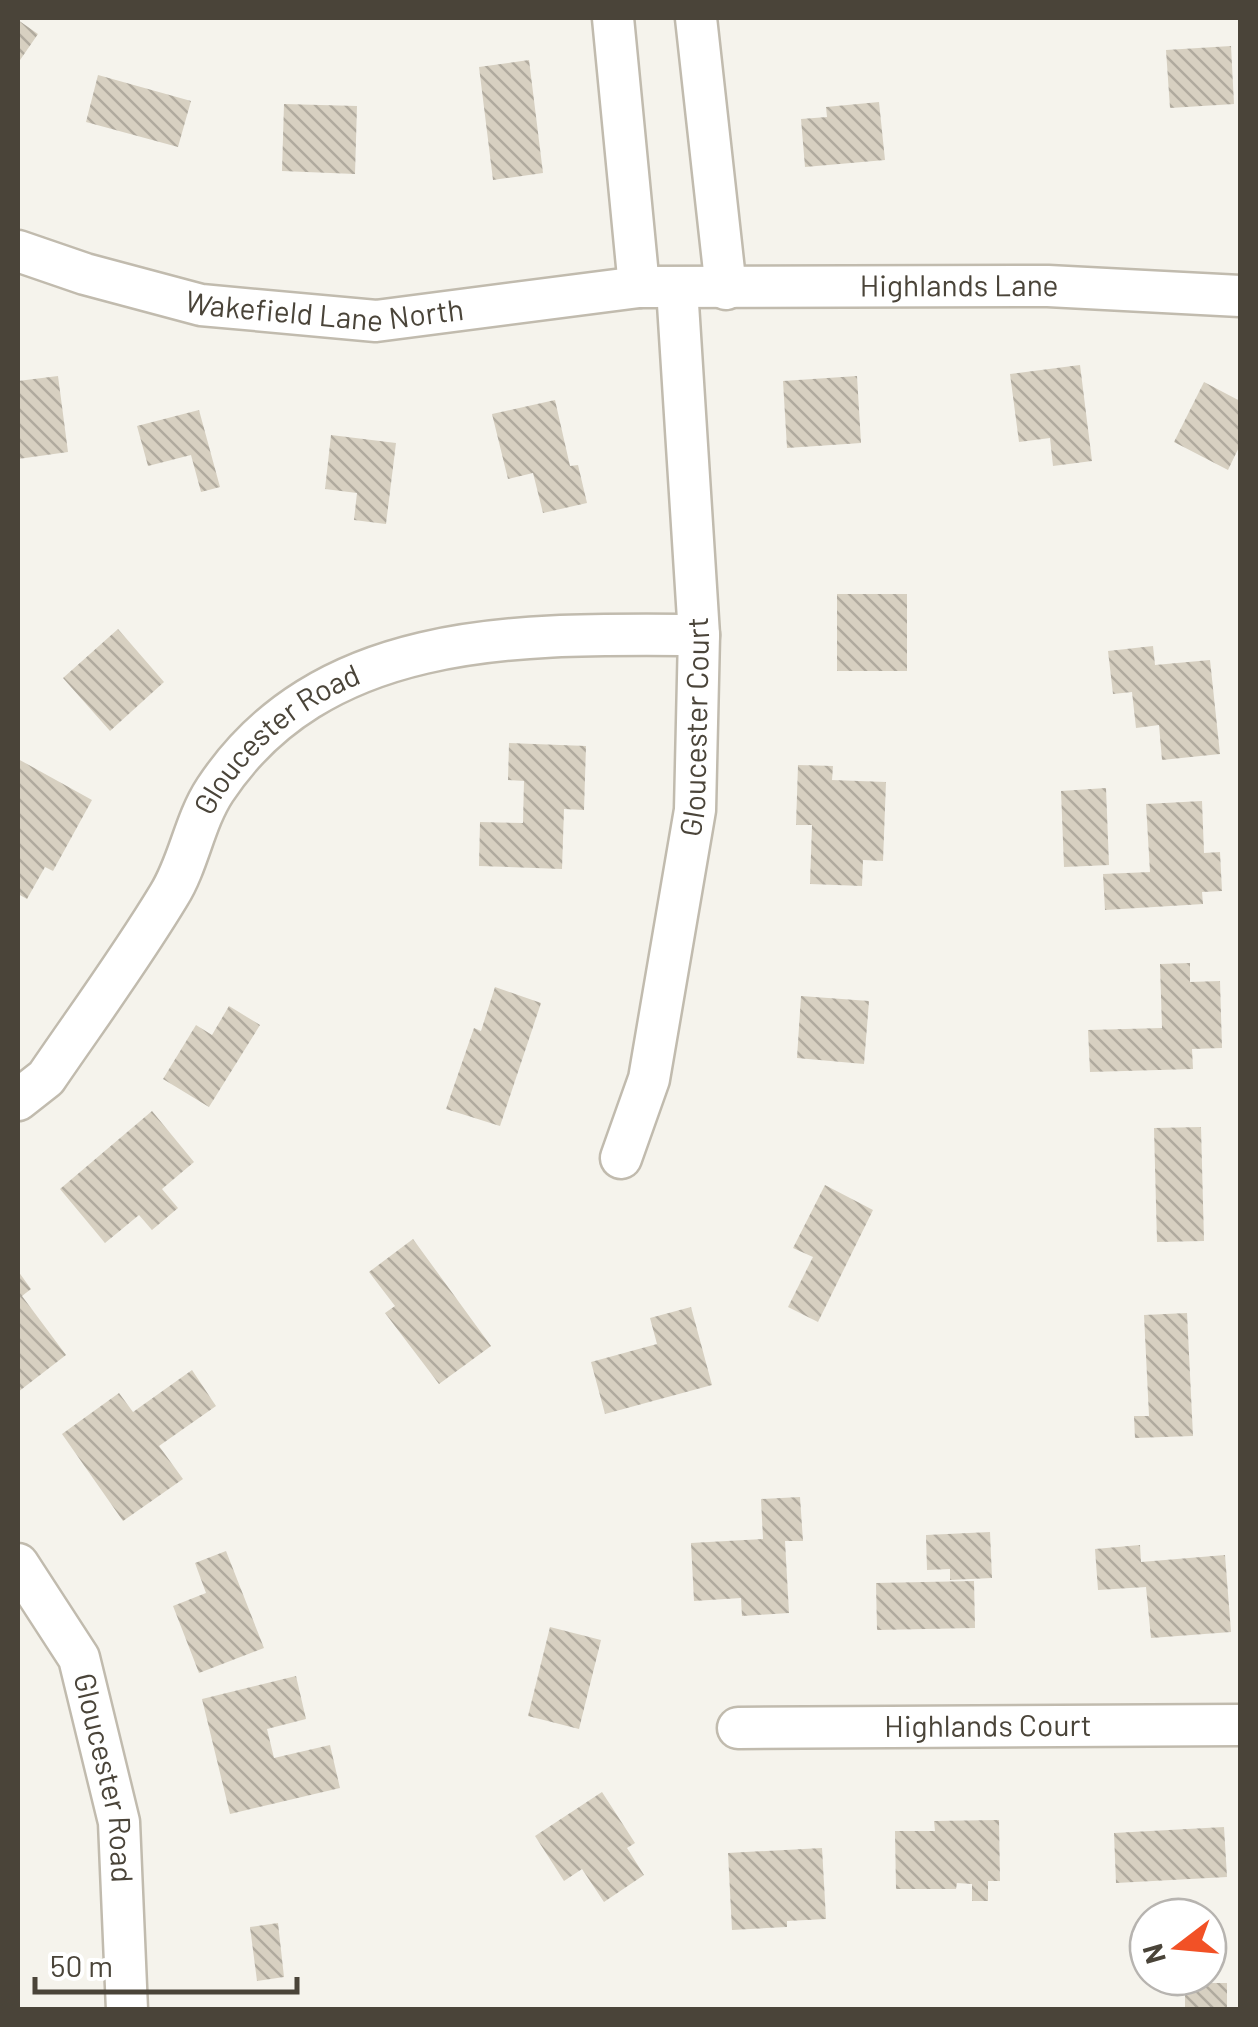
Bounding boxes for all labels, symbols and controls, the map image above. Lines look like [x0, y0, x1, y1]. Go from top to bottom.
street label: Highlands Lane [860, 266, 1060, 303]
street label: Wakefield Lane North [182, 282, 466, 338]
street label: Gloucester Court [671, 616, 715, 839]
street label: Gloucester Road [185, 655, 365, 820]
street label: Gloucester Road [67, 1669, 142, 1883]
street label: Highlands Court [884, 1706, 1092, 1743]
north arrow [1128, 1897, 1228, 1997]
scale bar [35, 1932, 298, 1994]
text: N [1134, 1941, 1172, 1968]
text: 50 m [50, 1947, 113, 1983]

